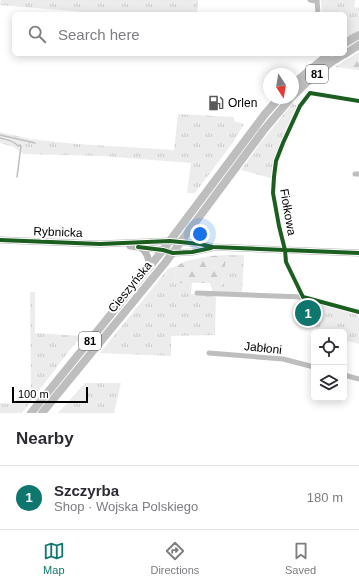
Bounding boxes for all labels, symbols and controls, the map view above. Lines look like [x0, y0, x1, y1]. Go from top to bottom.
search box [12, 12, 347, 56]
icon: search [26, 23, 48, 45]
text: Search here [58, 26, 140, 43]
road number: 81 [306, 65, 328, 83]
north arrow [263, 68, 299, 104]
fuel station icon: Orlen [207, 94, 225, 112]
place label: Orlen [228, 96, 257, 110]
street label: Fiołkowa [277, 187, 299, 237]
street label: Rybnicka [33, 224, 83, 240]
your location [190, 224, 210, 244]
street label: Cieszyńska [105, 259, 155, 315]
pin: 1 [295, 298, 321, 328]
map controls [311, 329, 347, 401]
button: locate [311, 329, 347, 365]
road number: 81 [79, 332, 101, 350]
street label: Jabłoni [243, 339, 283, 357]
button: layers [311, 365, 347, 401]
scale bar [12, 385, 88, 404]
text: 100 m [18, 388, 49, 400]
text: Nearby [16, 429, 74, 448]
text: Szczyrba [54, 482, 119, 499]
text: 1 [25, 490, 33, 505]
text: 180 m [307, 490, 343, 505]
text: Shop · Wojska Polskiego [54, 499, 198, 514]
tab: Map [43, 540, 65, 576]
tab: Directions [150, 540, 199, 576]
tab: Saved [285, 540, 316, 576]

